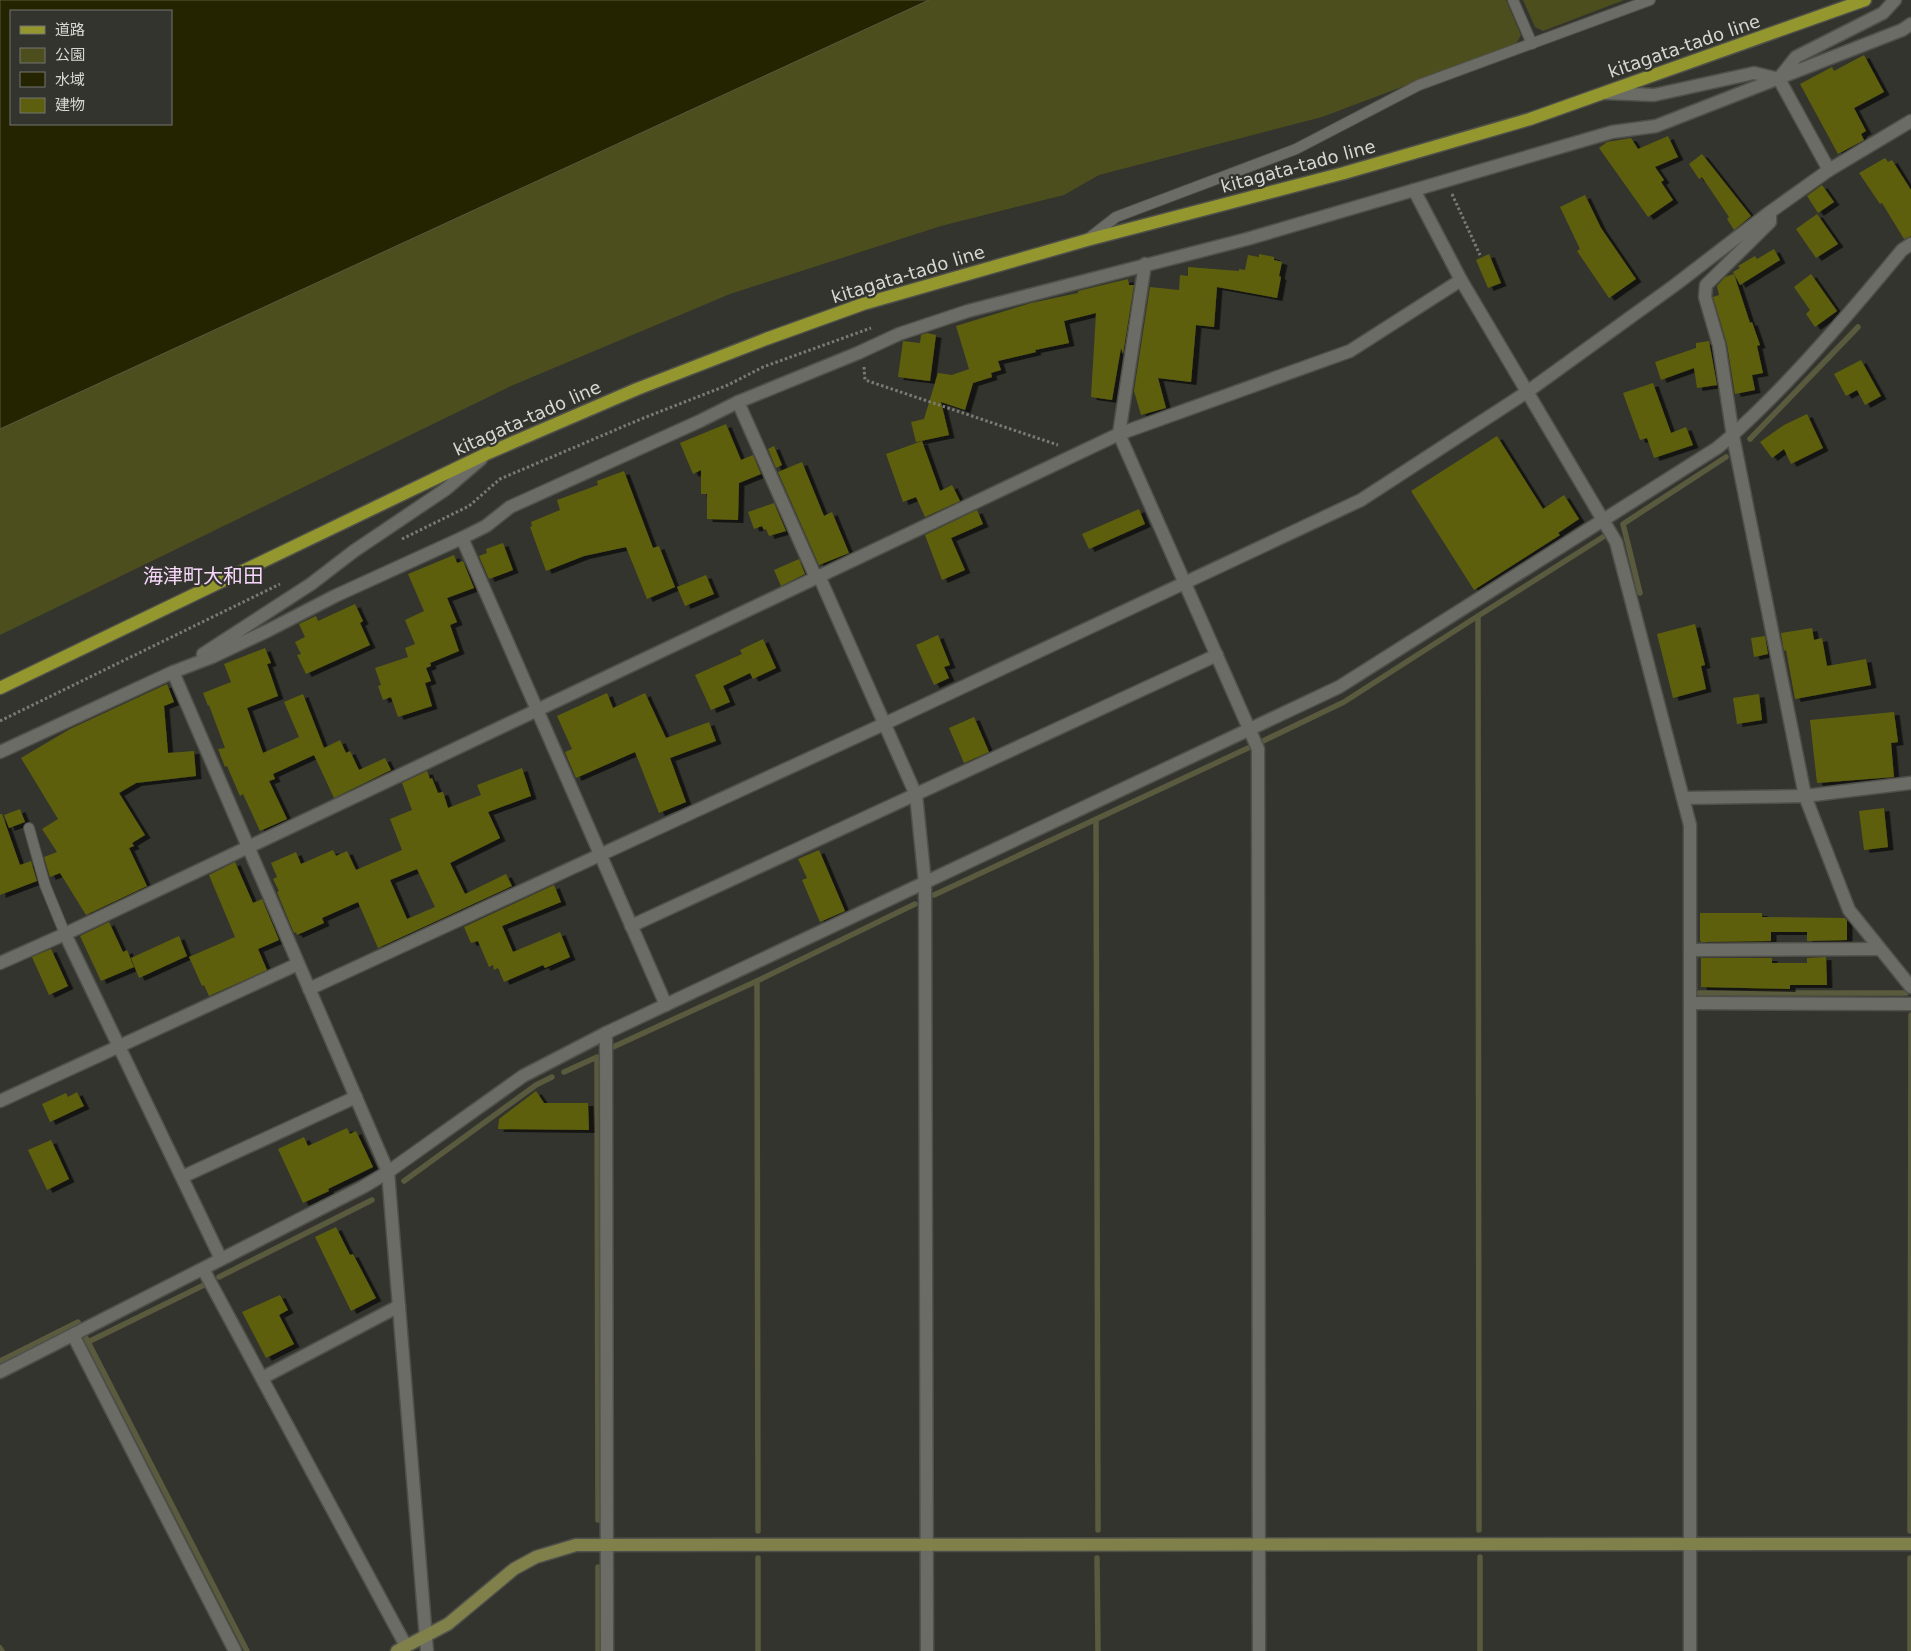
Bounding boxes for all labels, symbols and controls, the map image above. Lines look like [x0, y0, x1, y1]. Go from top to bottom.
legend [10, 10, 172, 125]
street label: kitagata-tado line [1605, 10, 1763, 82]
text: 道路 [55, 21, 85, 39]
text: 公園 [55, 46, 85, 64]
text: 水域 [55, 71, 85, 89]
text: 建物 [55, 96, 85, 114]
street label: kitagata-tado line [1218, 135, 1378, 197]
street label: kitagata-tado line [829, 241, 987, 307]
street label: kitagata-tado line [450, 376, 604, 460]
district label: 海津町大和田 [143, 564, 263, 588]

